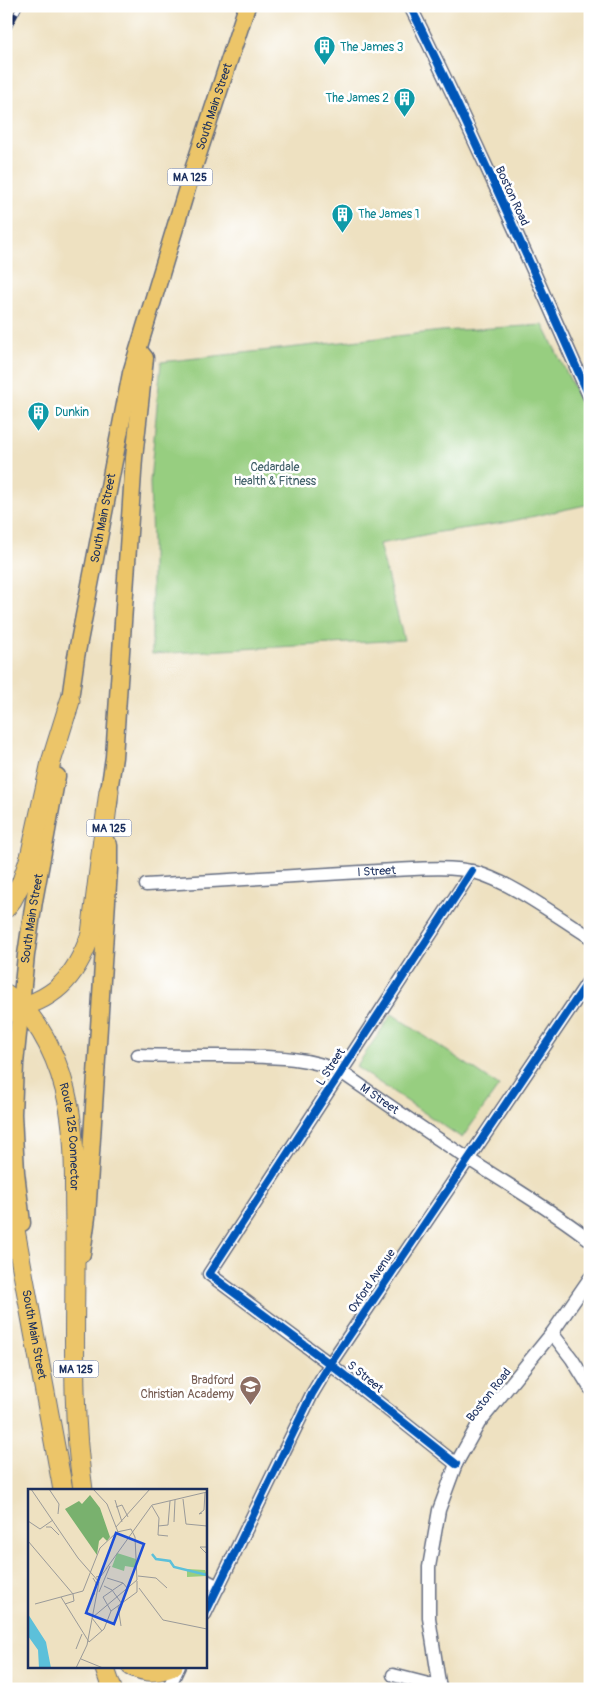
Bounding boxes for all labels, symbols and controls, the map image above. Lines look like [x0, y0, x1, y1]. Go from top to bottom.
building icon: The James 3 [312, 35, 336, 66]
place label: The James 3 [340, 40, 404, 55]
street label: South Main Street [193, 61, 235, 152]
building icon: The James 2 [393, 86, 417, 117]
place label: The James 2 [326, 91, 389, 106]
street label: Boston Road [492, 164, 532, 228]
road number: MA 125 [168, 168, 212, 186]
building icon: The James 1 [330, 202, 354, 233]
place label: The James 1 [358, 207, 419, 222]
building icon: Dunkin [27, 400, 51, 431]
place label: Dunkin [55, 405, 89, 420]
park label: Cedardale Health & Fitness [234, 460, 317, 489]
street label: South Main Street [87, 472, 119, 564]
road number: MA 125 [86, 820, 132, 836]
street label: I Street [357, 862, 396, 880]
street label: South Main Street [18, 872, 46, 964]
street label: L Street [313, 1045, 349, 1089]
street label: M Street [357, 1080, 402, 1117]
street label: Route 125 Connector [56, 1081, 82, 1191]
street label: Oxford Avenue [345, 1246, 399, 1316]
street label: South Main Street [19, 1288, 50, 1381]
street label: S Street [344, 1358, 386, 1396]
road number: MA 125 [54, 1360, 98, 1378]
street label: Boston Road [463, 1365, 515, 1425]
place label: Bradford Christian Academy [141, 1373, 234, 1402]
school or university icon: Bradford Christian Academy [238, 1375, 262, 1406]
inset map [28, 1489, 206, 1668]

